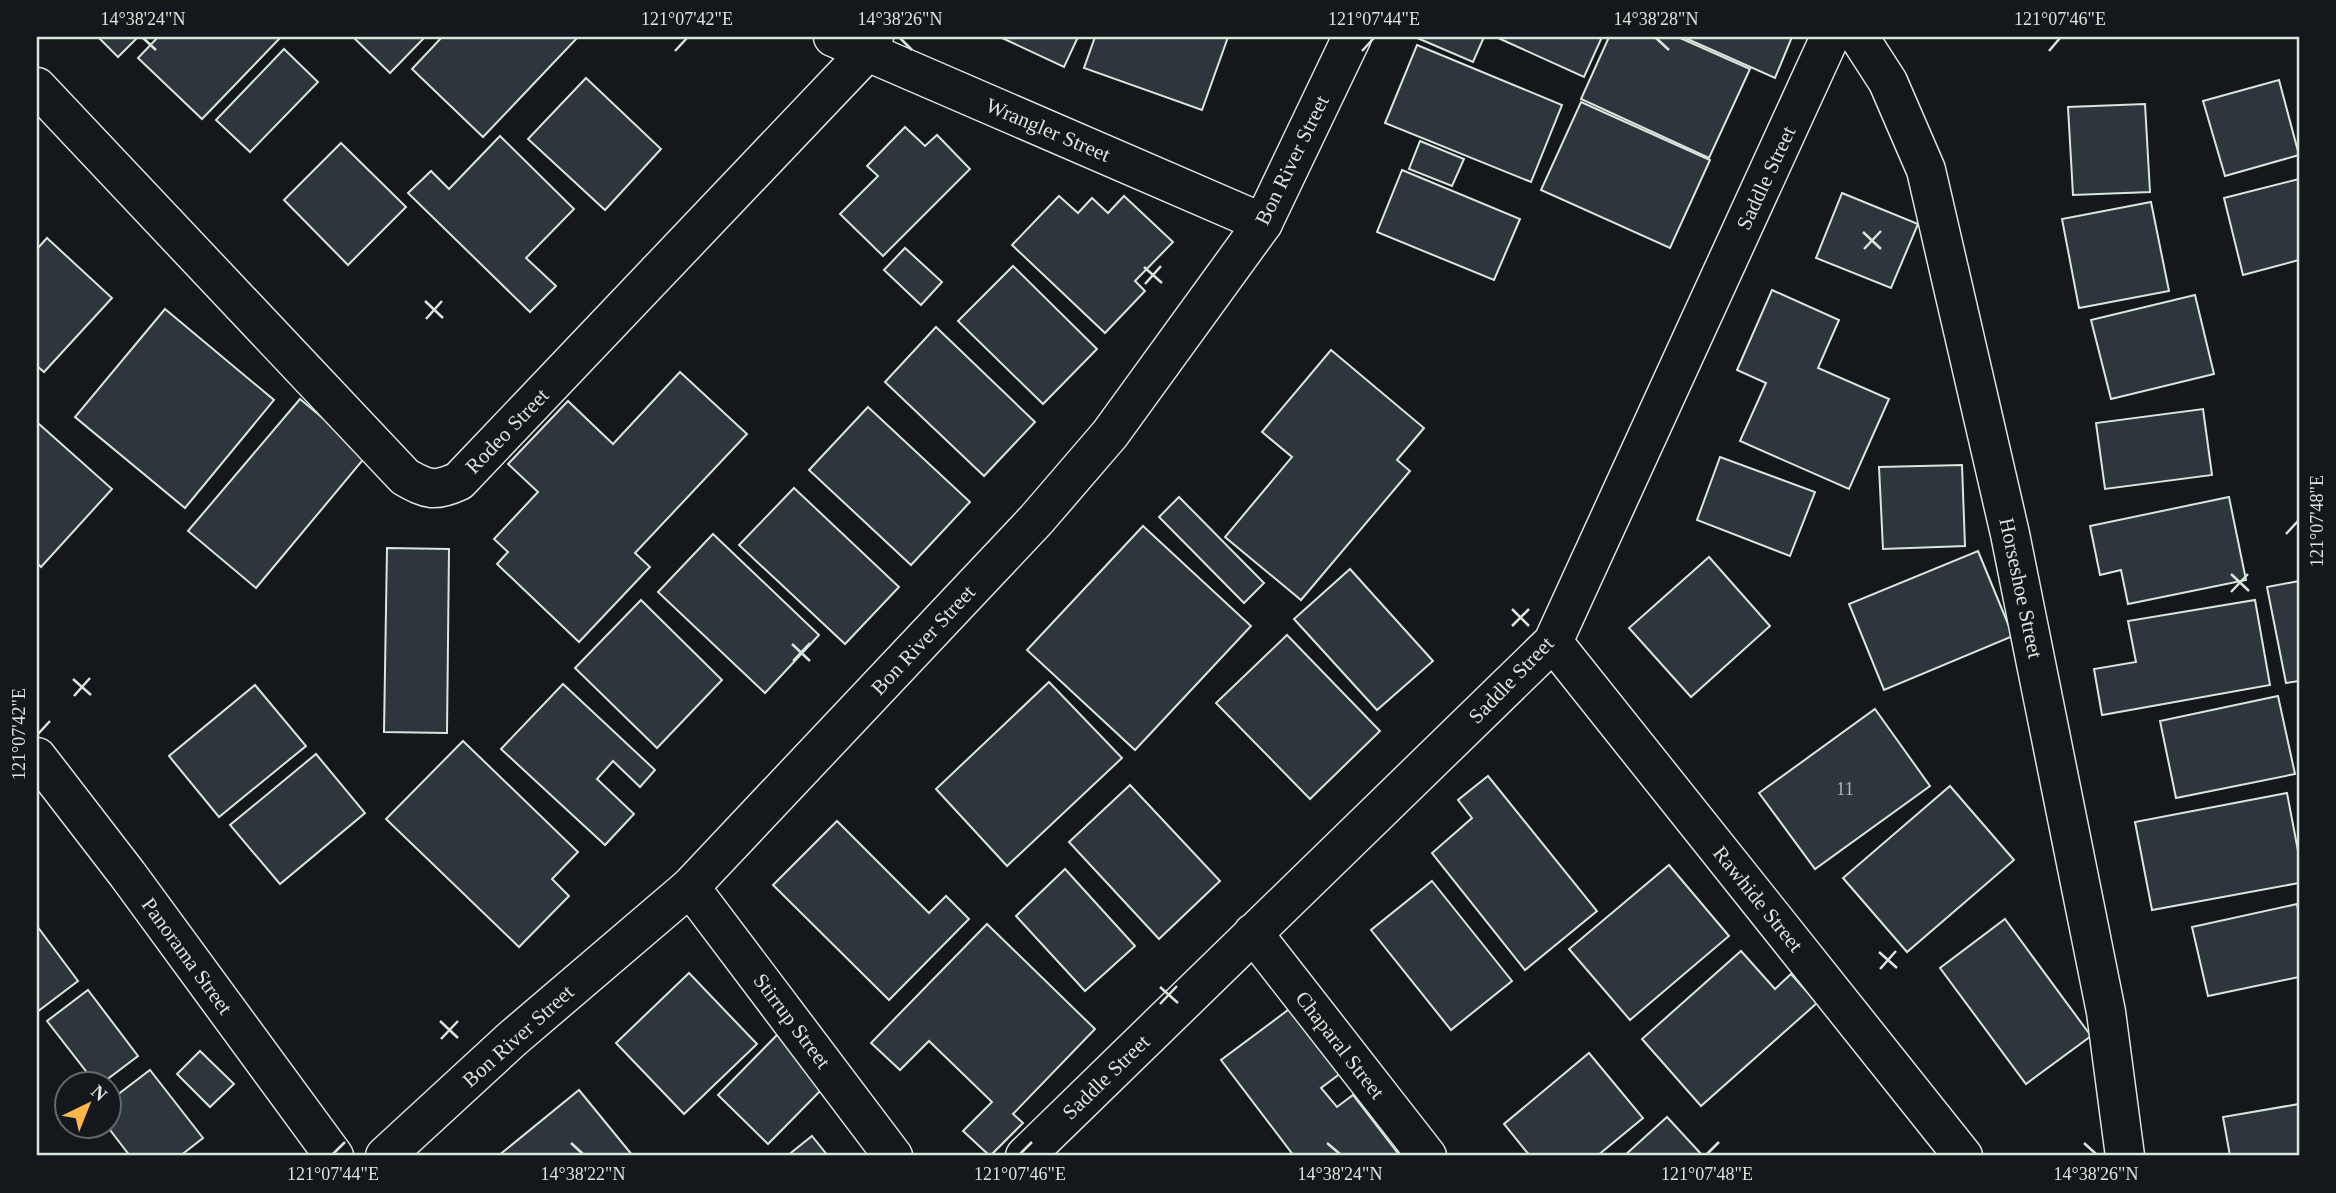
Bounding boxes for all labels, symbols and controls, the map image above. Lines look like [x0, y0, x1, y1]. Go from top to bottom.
text: 14°38'24"N [101, 9, 185, 29]
text: 121°07'42"E [641, 9, 733, 29]
text: 14°38'26"N [858, 9, 942, 29]
text: 121°07'44"E [1328, 9, 1420, 29]
text: 14°38'28"N [1614, 9, 1698, 29]
text: 121°07'46"E [2014, 9, 2106, 29]
street label: Bon River Street [1250, 91, 1334, 229]
street label: Wrangler Street [982, 93, 1114, 167]
street label: Saddle Street [1732, 122, 1800, 234]
street label: Rodeo Street [460, 383, 554, 479]
text: 121°07'48"E [2307, 475, 2327, 567]
street label: Horseshoe Street [1994, 516, 2048, 661]
street label: Bon River Street [866, 580, 980, 700]
street label: Saddle Street [1464, 631, 1558, 728]
text: 121°07'42"E [9, 688, 29, 780]
house number: 11 [1836, 779, 1854, 799]
street label: Rawhide Street [1708, 841, 1808, 957]
street label: Panorama Street [137, 893, 237, 1019]
street label: Stirrup Street [749, 969, 836, 1073]
street label: Bon River Street [458, 980, 579, 1092]
street label: Chaparal Street [1291, 986, 1390, 1104]
street label: Saddle Street [1058, 1030, 1155, 1124]
north arrow [52, 1070, 122, 1140]
text: N [87, 1081, 112, 1105]
text: 121°07'44"E [287, 1164, 379, 1184]
text: 14°38'22"N [541, 1164, 625, 1184]
text: 121°07'46"E [974, 1164, 1066, 1184]
text: 14°38'24"N [1298, 1164, 1382, 1184]
text: 121°07'48"E [1661, 1164, 1753, 1184]
text: 14°38'26"N [2054, 1164, 2138, 1184]

